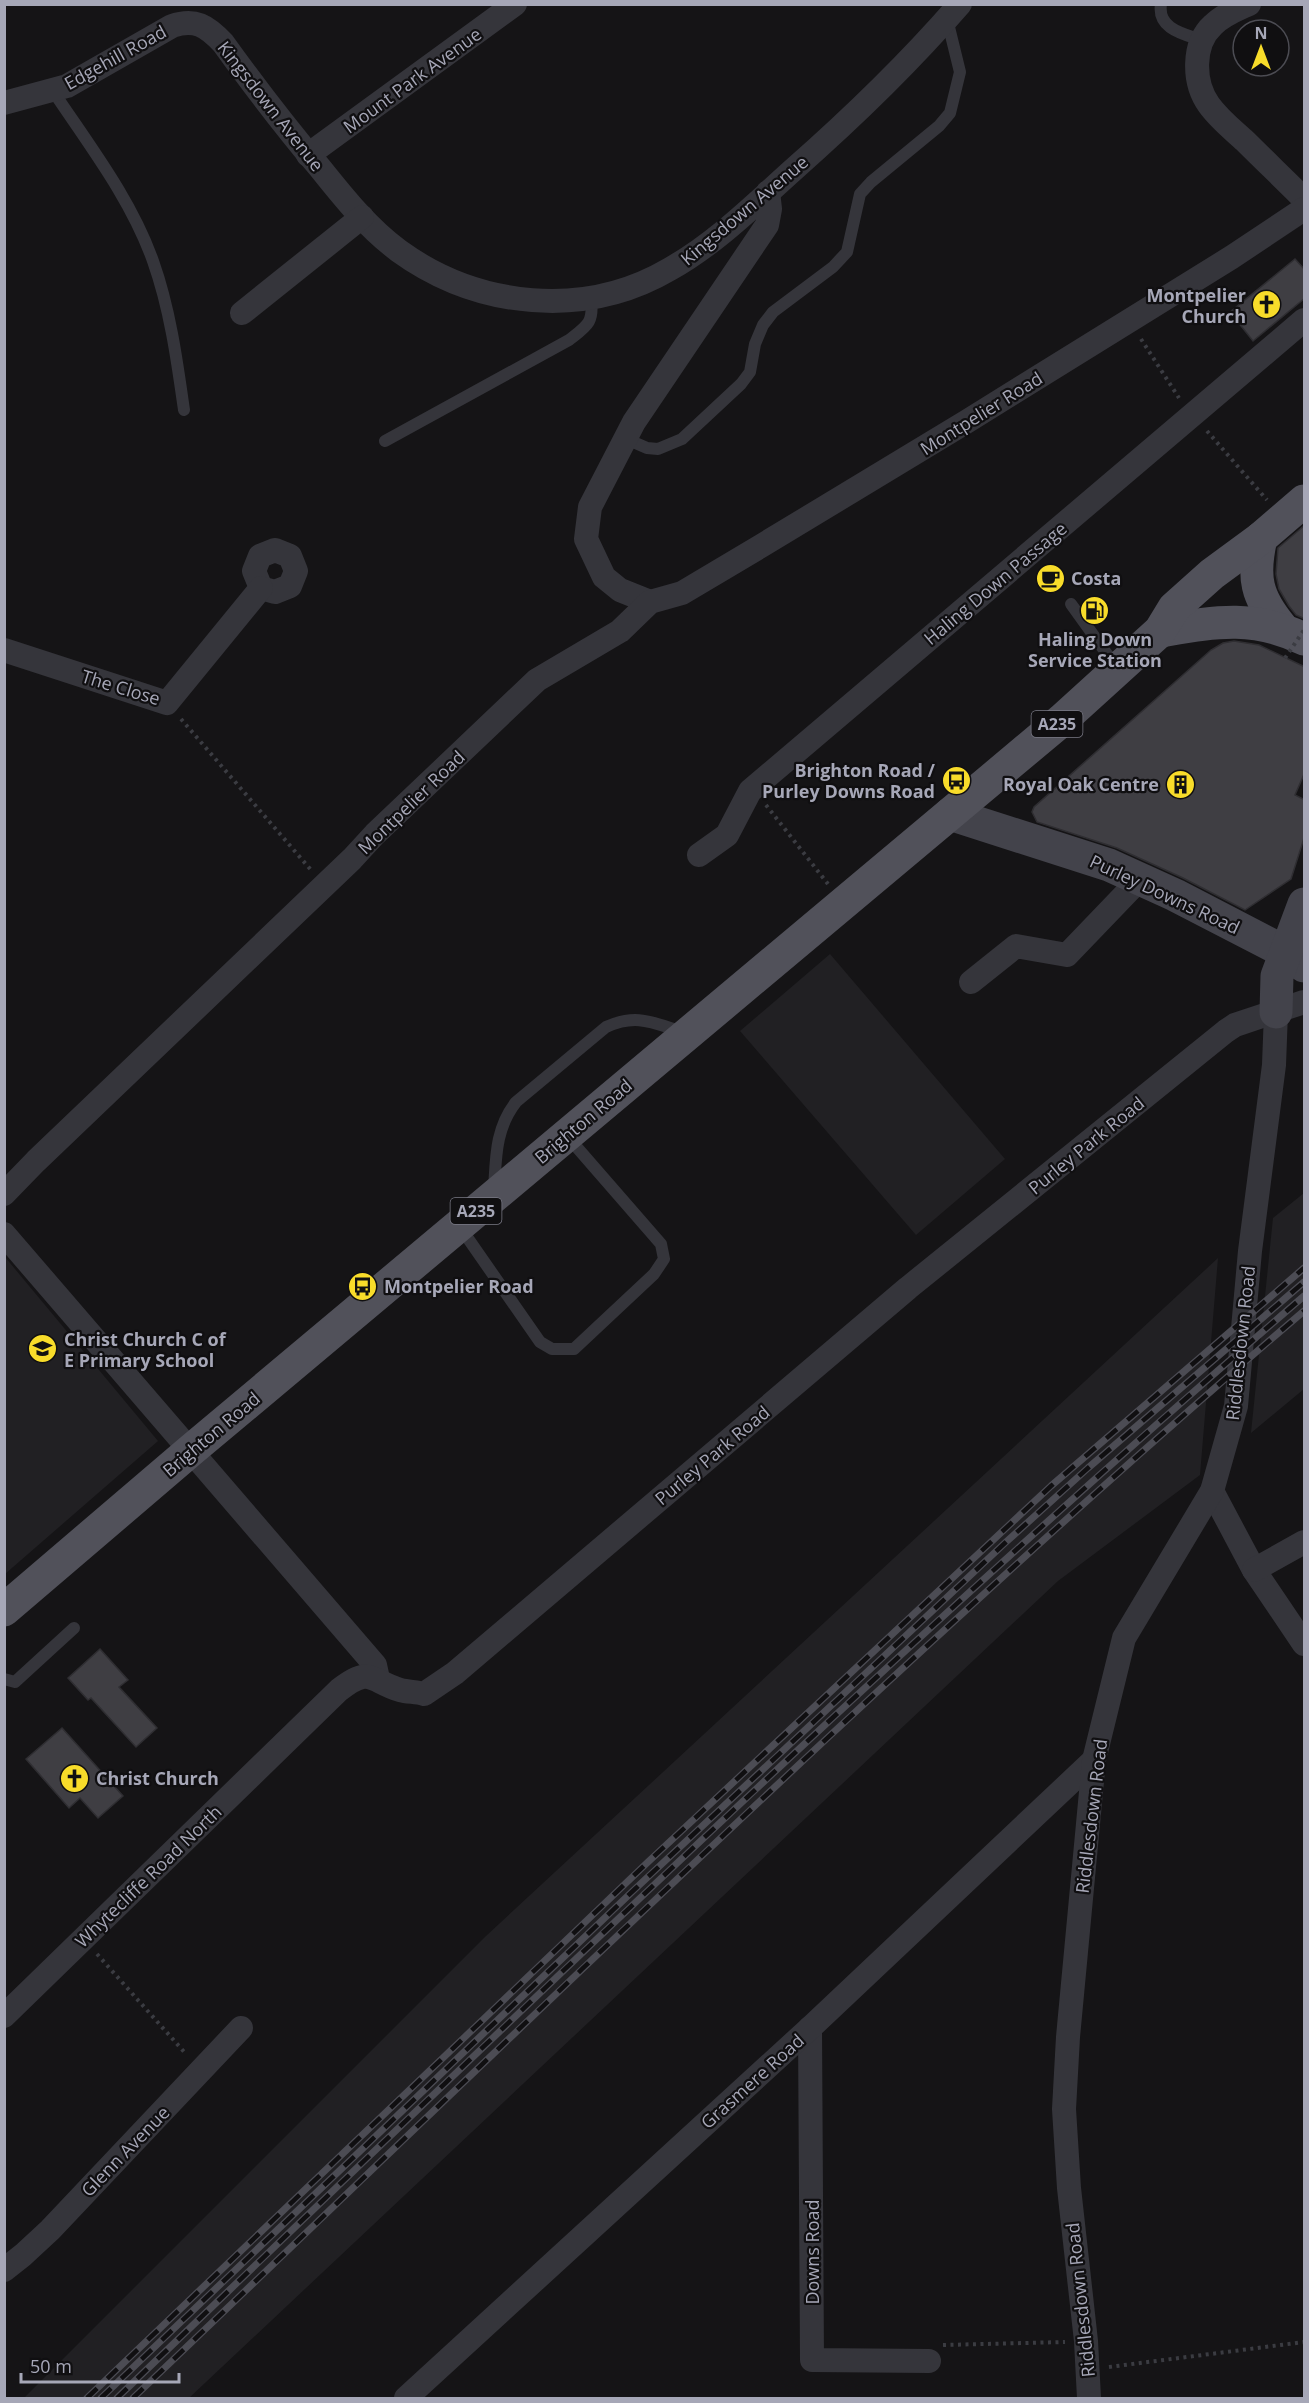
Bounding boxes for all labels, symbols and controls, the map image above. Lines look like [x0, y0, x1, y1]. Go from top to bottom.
north arrow [1231, 18, 1291, 78]
street label: Edgehill Road [60, 19, 170, 95]
street label: Mount Park Avenue [338, 22, 486, 138]
text: N [1254, 22, 1268, 44]
street label: Kingsdown Avenue [213, 36, 329, 176]
street label: Kingsdown Avenue [675, 150, 813, 270]
place label: Montpelier Church [1146, 283, 1246, 328]
church icon: Montpelier Church [1251, 289, 1283, 321]
street label: Montpelier Road [915, 366, 1047, 460]
street label: Haling Down Passage [919, 516, 1071, 650]
cafe icon: Costa [1034, 562, 1066, 594]
place label: Costa [1071, 566, 1121, 590]
fuel station icon: Haling Down Service Station [1079, 594, 1111, 626]
place label: Haling Down Service Station [1028, 627, 1162, 672]
street label: The Close [79, 664, 163, 710]
road number: A235 [1032, 711, 1082, 737]
street label: Montpelier Road [352, 745, 470, 859]
place label: Brighton Road / Purley Downs Road [762, 758, 936, 803]
bus stop icon: Brighton Road / Purley Downs Road [940, 764, 972, 796]
building icon: Royal Oak Centre [1164, 768, 1196, 800]
place label: Royal Oak Centre [1003, 772, 1159, 796]
street label: Purley Downs Road [1086, 849, 1244, 939]
street label: Brighton Road [529, 1073, 637, 1169]
street label: Purley Park Road [1023, 1091, 1149, 1199]
road number: A235 [450, 1198, 502, 1224]
street label: Riddlesdown Road [1220, 1264, 1260, 1422]
bus stop icon: Montpelier Road [347, 1270, 379, 1302]
place label: Montpelier Road [384, 1274, 534, 1298]
place label: Christ Church C of E Primary School [64, 1327, 227, 1372]
school or university icon: Christ Church C of E Primary School [27, 1333, 59, 1365]
street label: Brighton Road [157, 1386, 265, 1482]
street label: Purley Park Road [650, 1400, 774, 1510]
street label: Riddlesdown Road [1070, 1737, 1112, 1895]
church icon: Christ Church [59, 1762, 91, 1794]
place label: Christ Church [96, 1766, 219, 1790]
street label: Whytecliffe Road North [70, 1800, 226, 1952]
street label: Grasmere Road [695, 2028, 809, 2134]
street label: Glenn Avenue [76, 2101, 174, 2201]
street label: Downs Road [800, 2199, 824, 2305]
street label: Riddlesdown Road [1060, 2221, 1100, 2379]
scale bar [21, 2346, 178, 2384]
text: 50 m [30, 2354, 72, 2378]

